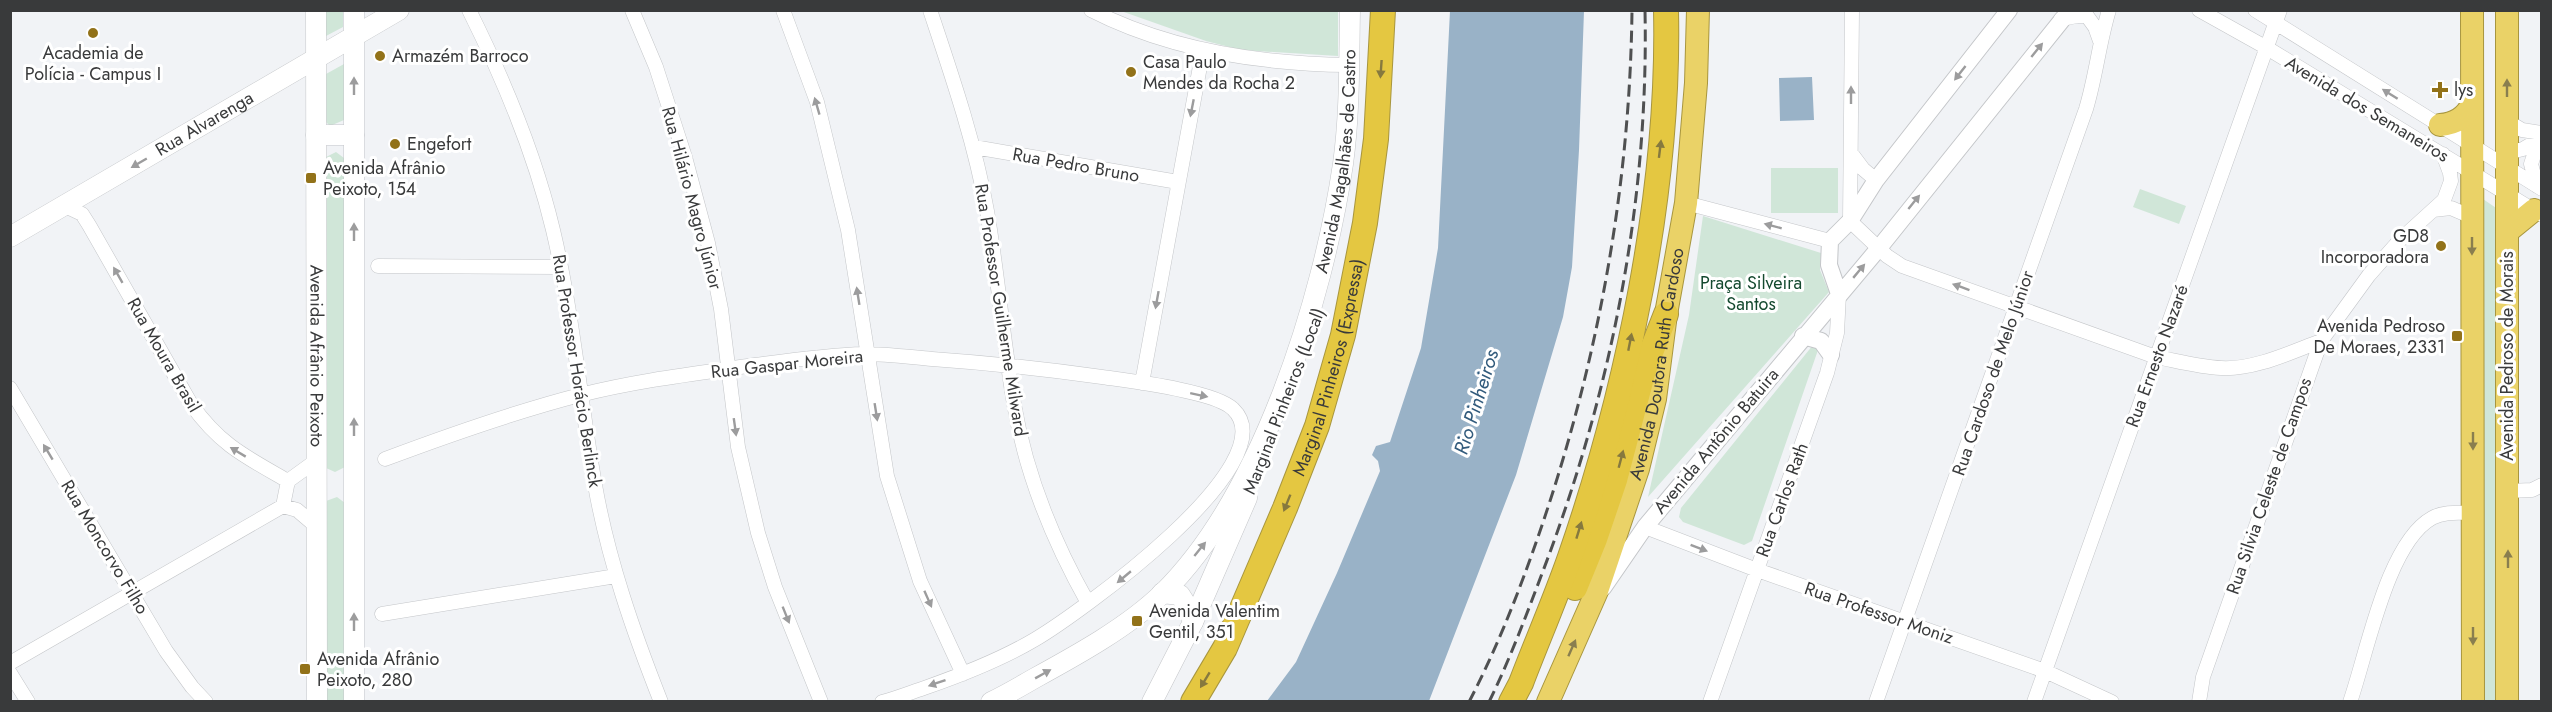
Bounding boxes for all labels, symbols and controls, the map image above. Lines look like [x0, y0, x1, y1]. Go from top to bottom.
marker: Academia de Polícia - Campus I [86, 26, 100, 40]
place label: Academia de Polícia - Campus I [25, 40, 161, 87]
one-way arrow [2030, 42, 2043, 58]
place label: Armazém Barroco [392, 43, 529, 69]
marker: Armazém Barroco [373, 49, 387, 63]
place label: Casa Paulo Mendes da Rocha 2 [1143, 49, 1295, 96]
street label: Avenida Magalhães de Castro [1308, 49, 1362, 276]
street label: Avenida dos Semaneiros [2280, 50, 2454, 168]
one-way arrow [1377, 59, 1386, 78]
marker: Casa Paulo Mendes da Rocha 2 [1124, 65, 1138, 79]
one-way arrow [1953, 65, 1966, 81]
one-way arrow [349, 76, 359, 95]
place label: lys [2454, 77, 2473, 103]
one-way arrow [2502, 78, 2512, 97]
marker: lys [2431, 81, 2449, 99]
street label: Rua Alvarenga [150, 85, 258, 163]
one-way arrow [1846, 85, 1856, 104]
one-way arrow [2382, 89, 2398, 100]
one-way arrow [812, 97, 821, 115]
one-way arrow [1187, 98, 1196, 117]
street label: Rua Hilário Magro Júnior [655, 104, 729, 293]
place label: Engefort [407, 131, 472, 157]
marker: Engefort [388, 137, 402, 151]
one-way arrow [1655, 140, 1664, 159]
street label: Rua Pedro Bruno [1010, 141, 1142, 189]
place label: Avenida Afrânio Peixoto, 154 [323, 155, 445, 202]
one-way arrow [130, 158, 147, 168]
marker: Avenida Afrânio Peixoto, 154 [304, 171, 318, 185]
street label: Rua Professor Guilherme Milward [968, 182, 1034, 438]
one-way arrow [1907, 194, 1920, 209]
one-way arrow [1764, 221, 1782, 231]
one-way arrow [349, 223, 359, 242]
place label: GD8 Incorporadora [2321, 223, 2429, 270]
one-way arrow [2467, 236, 2477, 255]
marker: GD8 Incorporadora [2434, 239, 2448, 253]
street label: Avenida Doutora Ruth Cardoso [1622, 246, 1691, 483]
street label: Avenida Pedroso de Morais [2494, 251, 2520, 461]
street label: Rua Professor Horácio Berlinck [546, 253, 608, 489]
street label: Marginal Pinheiros (Expressa) [1286, 256, 1371, 480]
one-way arrow [1853, 263, 1866, 279]
street label: Avenida Afrânio Peixoto [303, 265, 330, 447]
street label: Rua Cardoso de Melo Júnior [1946, 266, 2041, 479]
one-way arrow [112, 267, 123, 283]
park label: Praça Silveira Santos [1700, 270, 1802, 317]
street label: Rua Ernesto Nazaré [2119, 281, 2195, 431]
one-way arrow [1952, 282, 1970, 292]
one-way arrow [854, 287, 863, 306]
one-way arrow [1152, 290, 1161, 309]
street label: Rua Moura Brasil [121, 293, 207, 417]
street label: Marginal Pinheiros (Local) [1236, 304, 1332, 498]
place label: Avenida Pedroso De Moraes, 2331 [2313, 313, 2445, 360]
marker: Avenida Pedroso De Moraes, 2331 [2450, 329, 2464, 343]
one-way arrow [1626, 332, 1635, 351]
street label: Rua Gaspar Moreira [710, 343, 864, 385]
water label: Rio Pinheiros [1447, 346, 1506, 458]
street label: Avenida Antônio Batuira [1647, 362, 1785, 520]
street label: Rua Silvia Celeste de Campos [2220, 374, 2318, 598]
one-way arrow [1190, 391, 1209, 400]
one-way arrow [872, 402, 881, 421]
one-way arrow [349, 418, 359, 437]
one-way arrow [731, 418, 740, 437]
one-way arrow [2468, 431, 2478, 450]
street label: Rua Carlos Rath [1749, 439, 1815, 561]
one-way arrow [43, 444, 54, 460]
one-way arrow [230, 446, 246, 457]
one-way arrow [1616, 450, 1626, 468]
street label: Rua Moncorvo Filho [55, 475, 156, 619]
one-way arrow [1281, 495, 1291, 513]
one-way arrow [1574, 521, 1584, 539]
one-way arrow [1194, 541, 1207, 557]
one-way arrow [1690, 543, 1708, 553]
one-way arrow [2503, 550, 2513, 569]
one-way arrow [1117, 570, 1132, 583]
street label: Rua Professor Moniz [1801, 575, 1958, 651]
one-way arrow [923, 591, 933, 609]
place label: Avenida Valentim Gentil, 351 [1149, 598, 1280, 645]
one-way arrow [782, 606, 791, 624]
one-way arrow [349, 613, 359, 632]
marker: Avenida Valentim Gentil, 351 [1130, 614, 1144, 628]
one-way arrow [2468, 626, 2478, 645]
one-way arrow [1568, 639, 1577, 657]
place label: Avenida Afrânio Peixoto, 280 [317, 646, 439, 693]
marker: Avenida Afrânio Peixoto, 280 [298, 662, 312, 676]
one-way arrow [1034, 669, 1051, 679]
one-way arrow [1200, 672, 1210, 689]
one-way arrow [928, 678, 946, 688]

